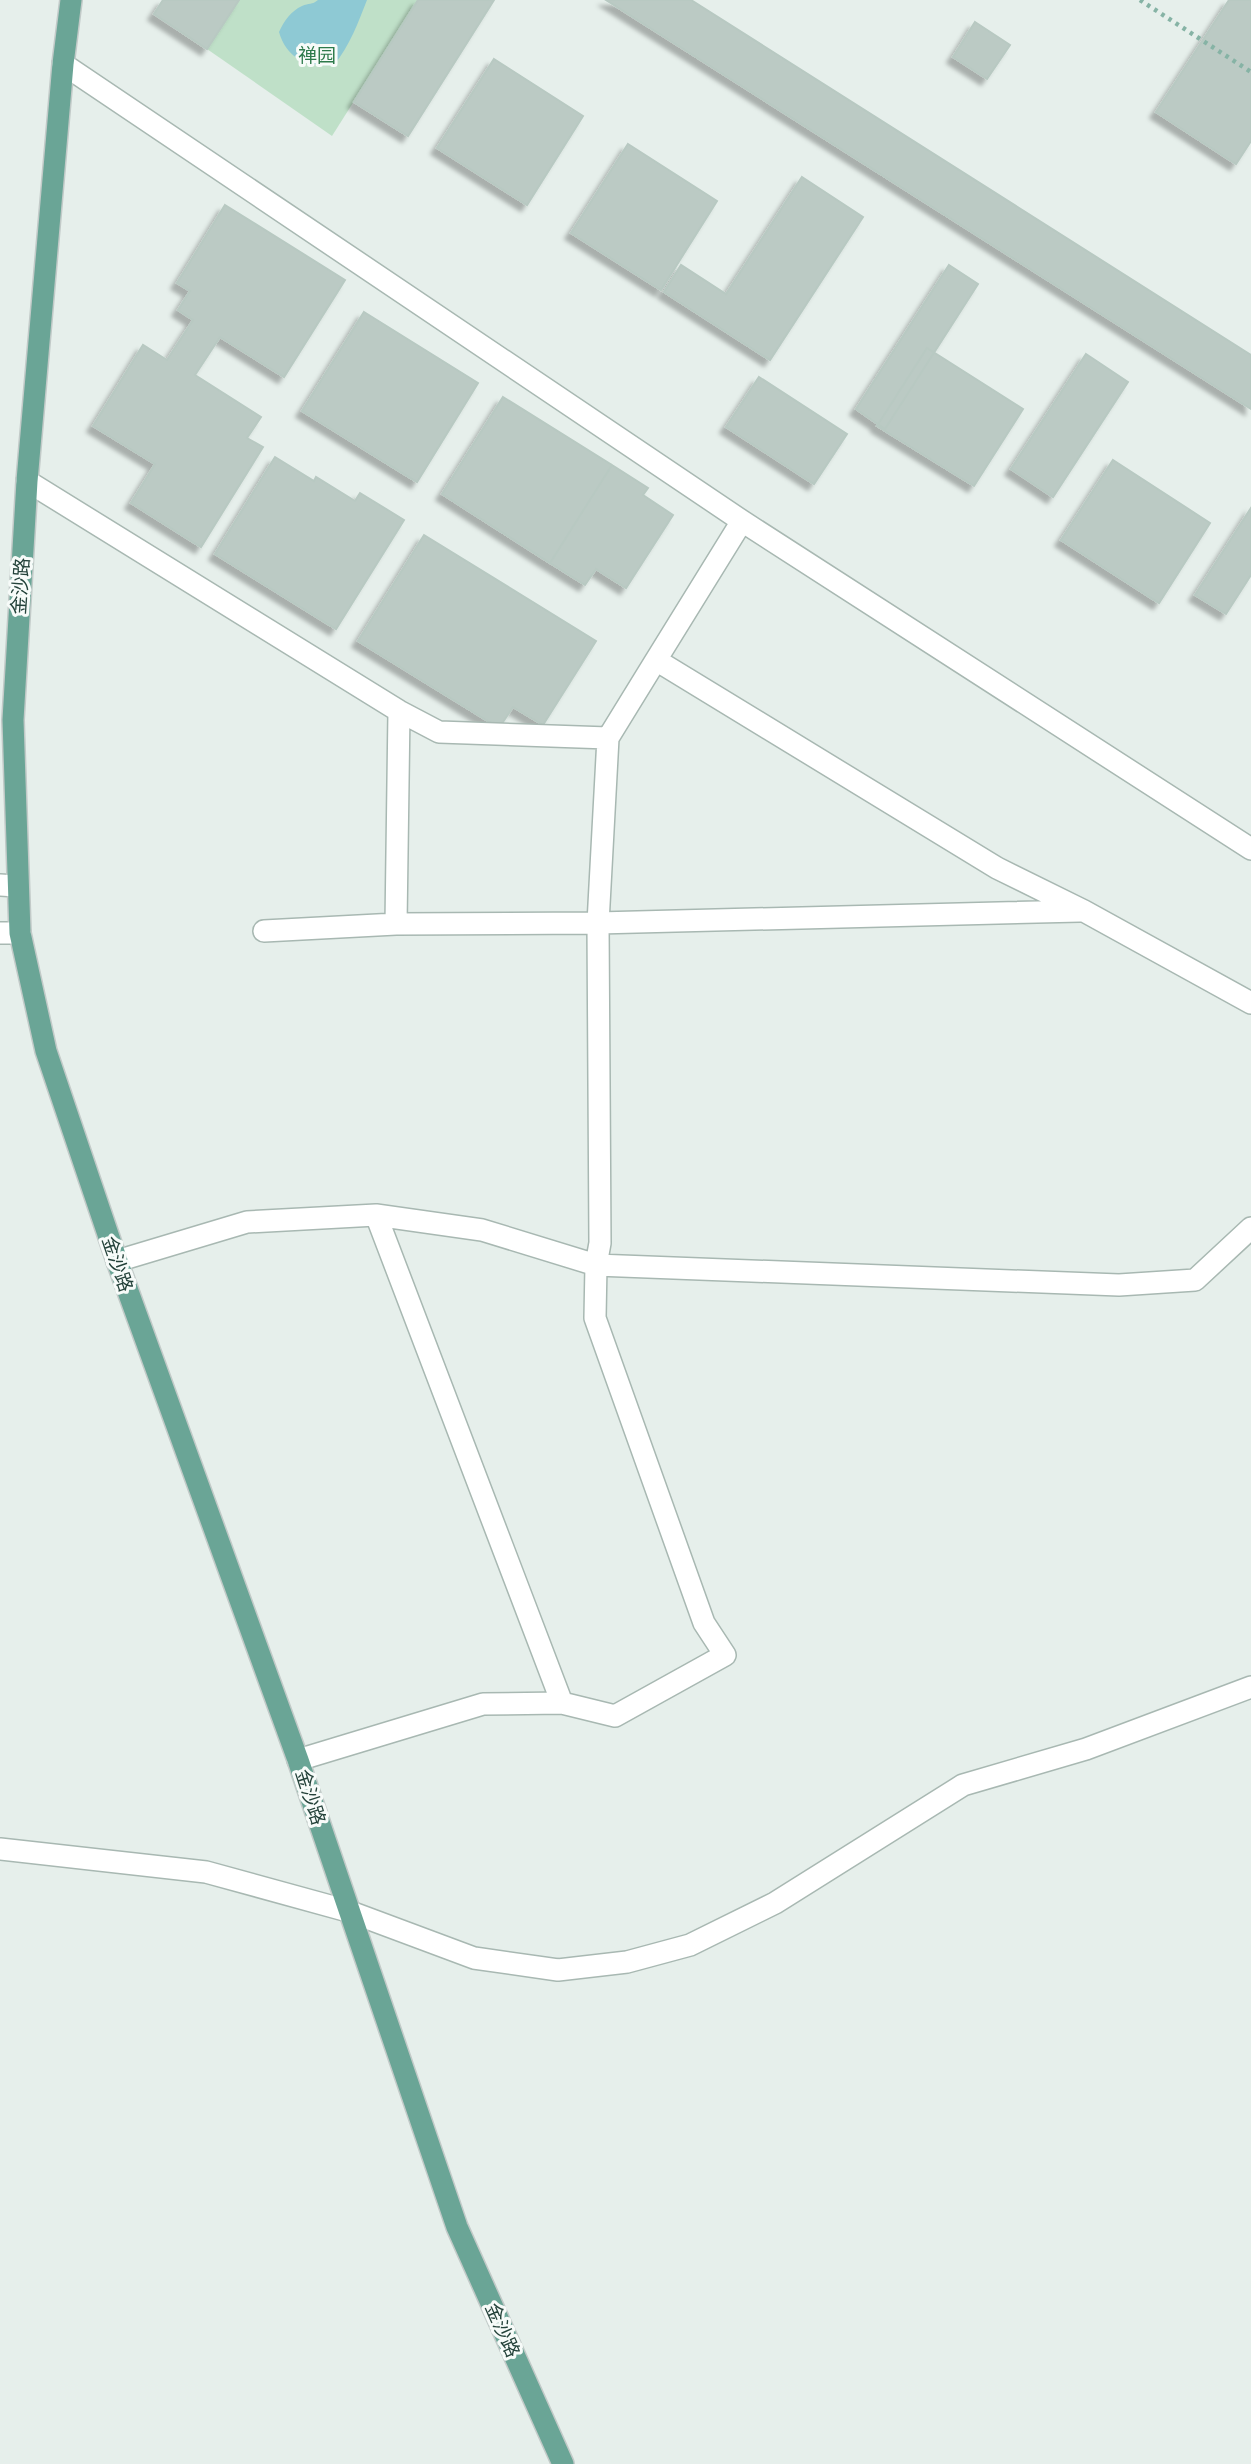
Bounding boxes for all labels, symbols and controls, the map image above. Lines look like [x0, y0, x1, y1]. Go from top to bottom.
park label: 禅园 [298, 43, 336, 66]
street label: 金沙路 [6, 557, 33, 615]
street label: 金沙路 [98, 1233, 139, 1295]
street label: 金沙路 [292, 1766, 331, 1828]
street label: 金沙路 [481, 2299, 526, 2361]

